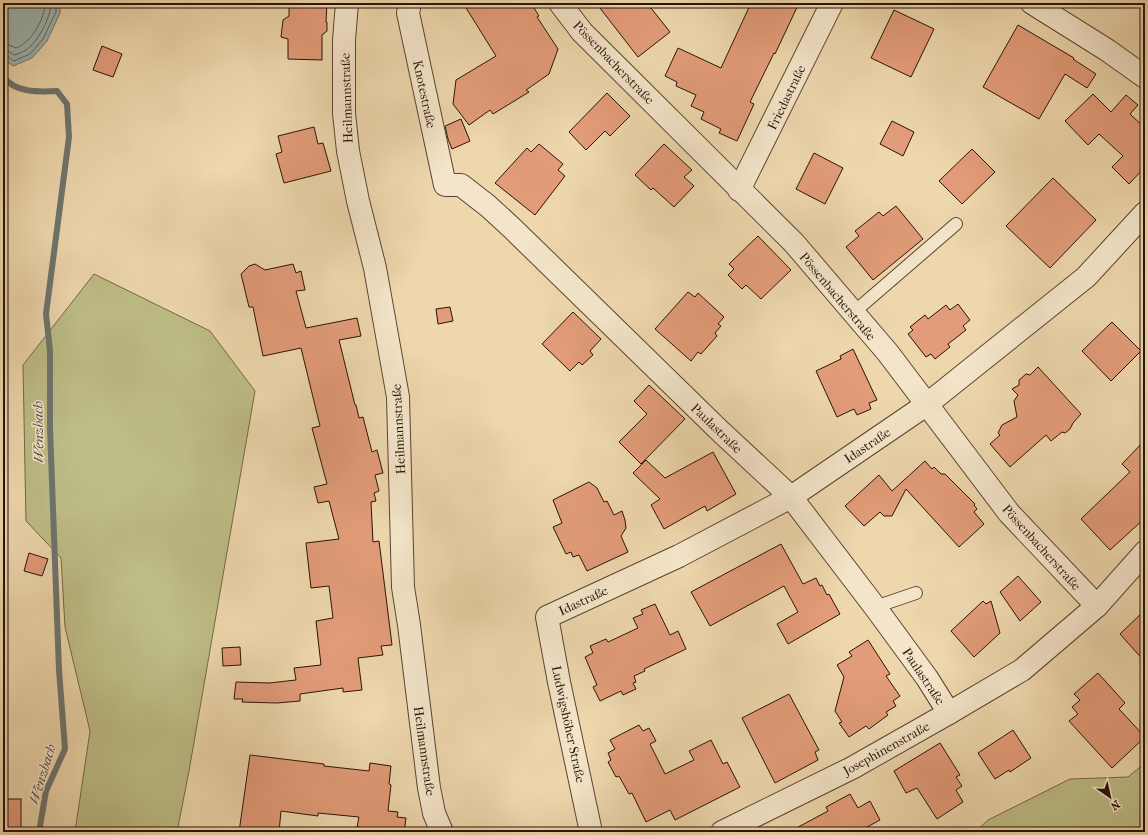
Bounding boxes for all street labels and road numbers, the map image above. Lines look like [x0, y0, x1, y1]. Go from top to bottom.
street label: Pössenbacherstraße [570, 18, 658, 108]
street label: Heilmannstraße [337, 52, 356, 143]
street label: Knotestraße [410, 59, 439, 130]
street label: Friedastraße [764, 62, 809, 132]
street label: Pössenbacherstraße [797, 249, 879, 344]
street label: Heilmannstraße [389, 383, 408, 475]
street label: Paulastraße [688, 400, 746, 457]
street label: Idastraße [841, 424, 894, 466]
street label: Pössenbacherstraße [999, 501, 1084, 594]
street label: Idastraße [556, 582, 611, 618]
street label: Paulastraße [899, 645, 948, 708]
street label: Ludwigshöher Straße [549, 664, 588, 785]
street label: Heilmannstraße [411, 705, 438, 797]
street label: Josephinenstraße [840, 718, 933, 779]

